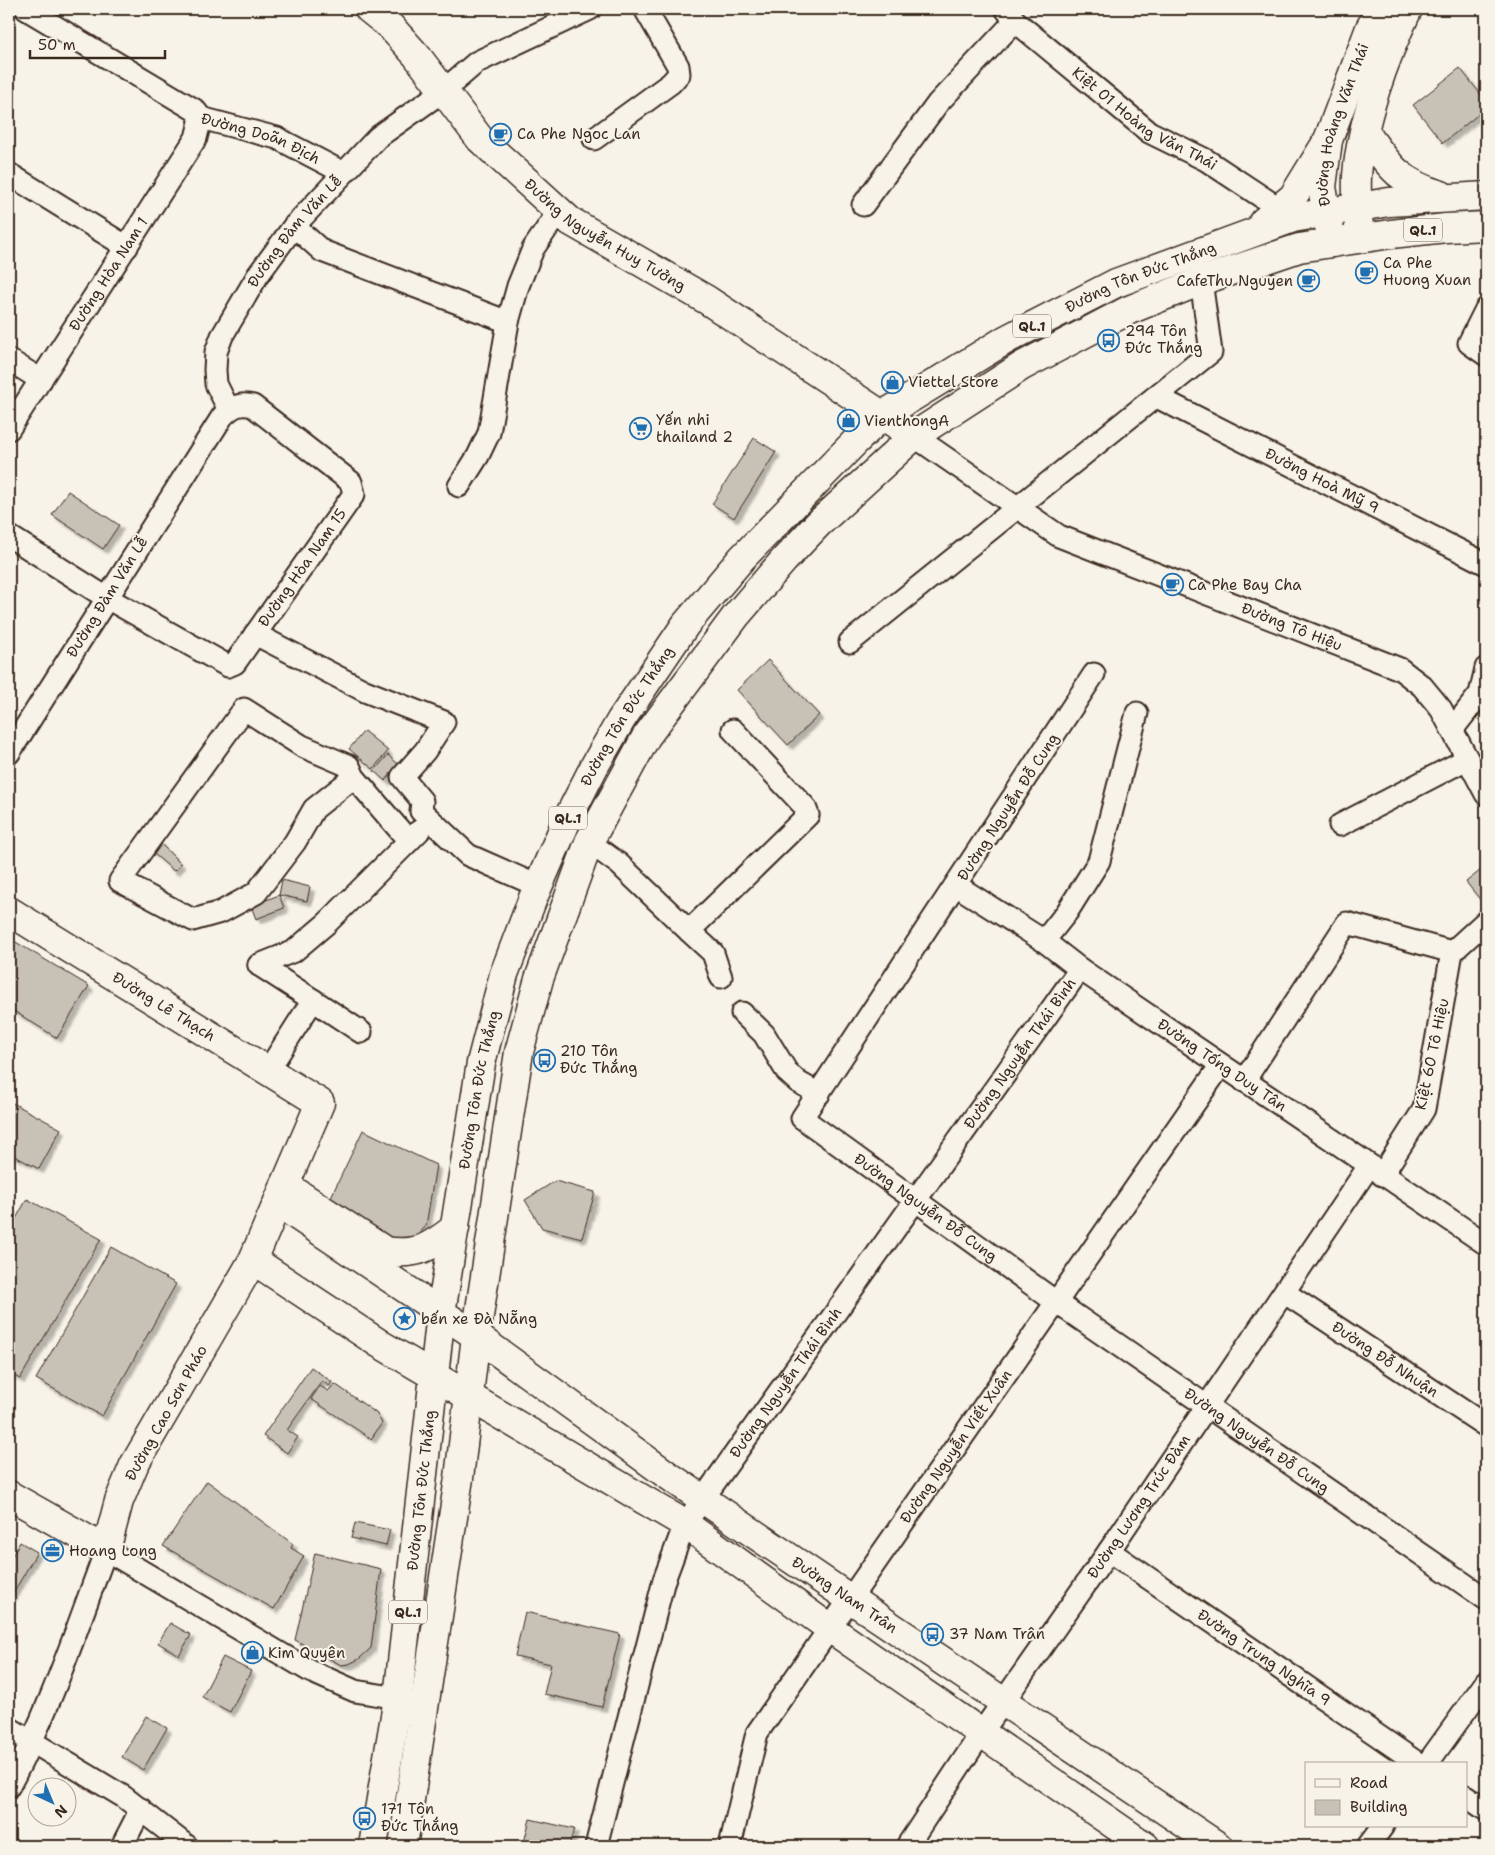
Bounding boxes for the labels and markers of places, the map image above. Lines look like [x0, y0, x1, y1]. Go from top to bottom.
cafe icon: Ca Phe Ngoc Lan [489, 122, 513, 146]
place label: Ca Phe Ngoc Lan [517, 124, 640, 144]
place label: Ca Phe Huong Xuan [1383, 253, 1471, 290]
cafe icon: Ca Phe Huong Xuan [1355, 260, 1379, 284]
cafe icon: CafeThu Nguyen [1297, 269, 1321, 293]
place label: CafeThu Nguyen [1176, 271, 1293, 291]
place label: 294 Tôn Đức Thắng [1125, 321, 1202, 358]
bus stop icon: 294 Tôn Đức Thắng [1097, 328, 1121, 352]
shop icon: Viettel Store [880, 370, 904, 394]
place label: Viettel Store [908, 372, 999, 392]
shop icon: VienthongA [836, 409, 860, 433]
place label: Yến nhi thailand 2 [656, 410, 733, 447]
place label: VienthongA [864, 411, 949, 431]
supermarket icon: Yến nhi thailand 2 [628, 417, 652, 441]
cafe icon: Ca Phe Bay Cha [1160, 573, 1184, 597]
place label: Ca Phe Bay Cha [1188, 575, 1302, 595]
place label: 210 Tôn Đức Thắng [560, 1041, 637, 1078]
bus stop icon: 210 Tôn Đức Thắng [532, 1048, 556, 1072]
place icon: bến xe Đà Nẵng [393, 1307, 417, 1331]
place label: bến xe Đà Nẵng [421, 1309, 537, 1329]
office icon: Hoang Long [41, 1539, 65, 1563]
place label: Hoang Long [69, 1541, 157, 1561]
bus stop icon: 37 Nam Trân [921, 1622, 945, 1646]
place label: 37 Nam Trân [949, 1624, 1045, 1644]
shop icon: Kim Quyên [240, 1641, 264, 1665]
place label: Kim Quyên [268, 1643, 345, 1663]
place label: 171 Tôn Đức Thắng [381, 1799, 458, 1836]
bus stop icon: 171 Tôn Đức Thắng [353, 1806, 377, 1830]

